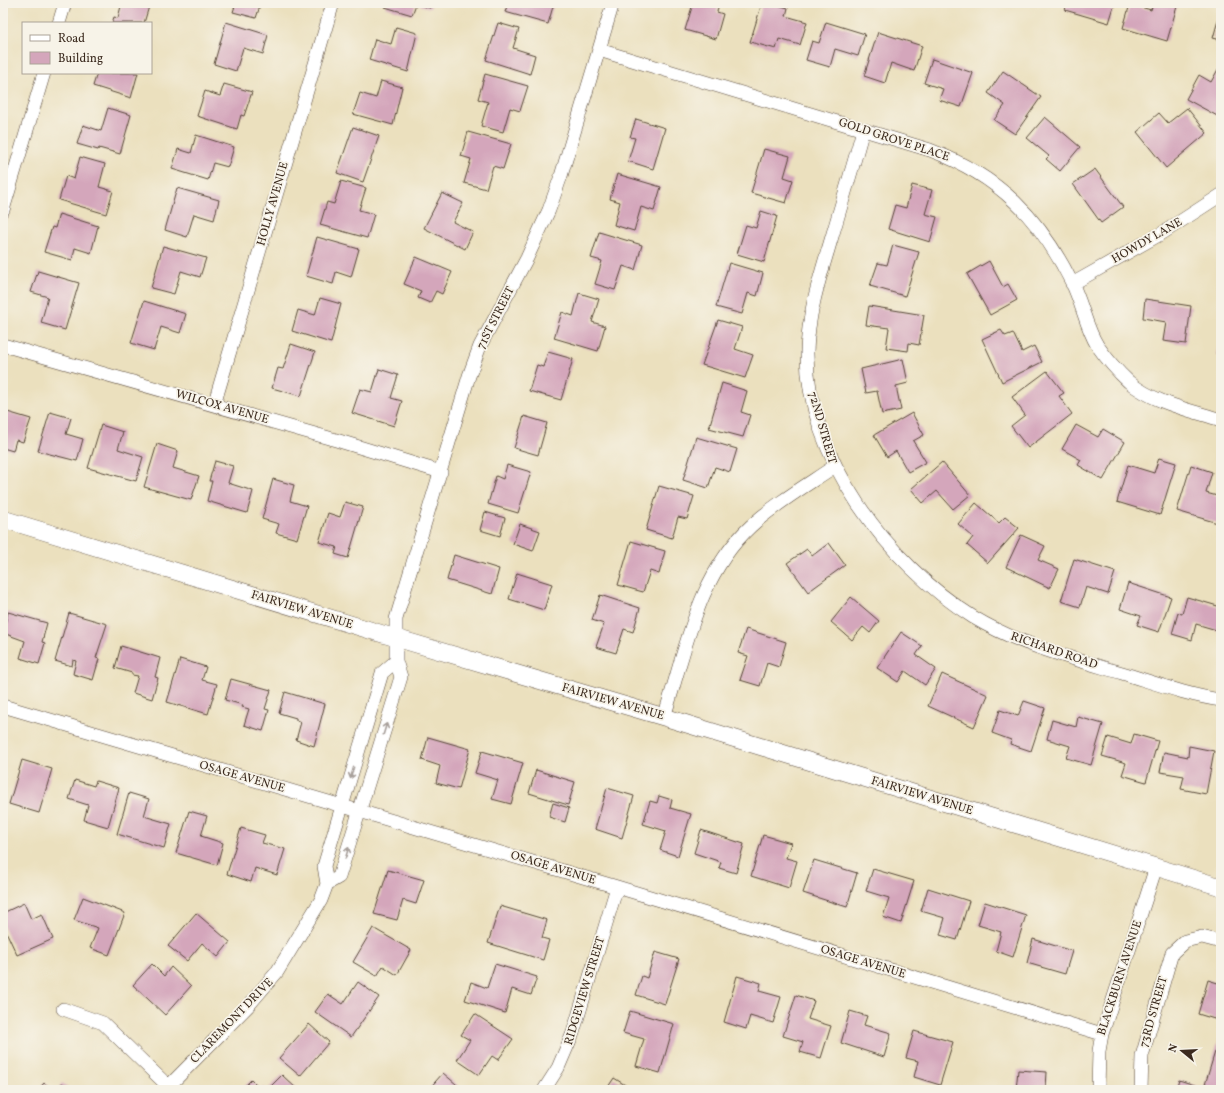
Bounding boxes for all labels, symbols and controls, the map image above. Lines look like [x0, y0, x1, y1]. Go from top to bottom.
legend [22, 22, 152, 74]
text: Road [58, 31, 85, 47]
text: Building [58, 51, 103, 67]
street label: GOLD GROVE PLACE [836, 115, 952, 165]
street label: HOLLY AVENUE [253, 160, 293, 248]
street label: HOWDY LANE [1109, 214, 1185, 268]
street label: 71ST STREET [473, 284, 519, 352]
street label: WILCOX AVENUE [174, 386, 270, 428]
street label: 72ND STREET [804, 390, 840, 466]
street label: FAIRVIEW AVENUE [249, 587, 355, 633]
street label: RICHARD ROAD [1008, 629, 1100, 673]
street label: FAIRVIEW AVENUE [560, 680, 666, 724]
one-way arrow [382, 722, 389, 735]
street label: OSAGE AVENUE [197, 757, 287, 797]
one-way arrow [348, 767, 355, 780]
street label: FAIRVIEW AVENUE [869, 773, 975, 819]
one-way arrow [344, 847, 352, 859]
street label: OSAGE AVENUE [508, 847, 598, 889]
street label: BLACKBURN AVENUE [1094, 919, 1146, 1037]
street label: RIDGEVIEW STREET [561, 935, 609, 1047]
street label: OSAGE AVENUE [818, 941, 908, 983]
street label: CLAREMONT DRIVE [187, 975, 277, 1067]
street label: 73RD STREET [1136, 975, 1172, 1049]
north arrow [1162, 1031, 1202, 1071]
text: N [1166, 1042, 1182, 1054]

